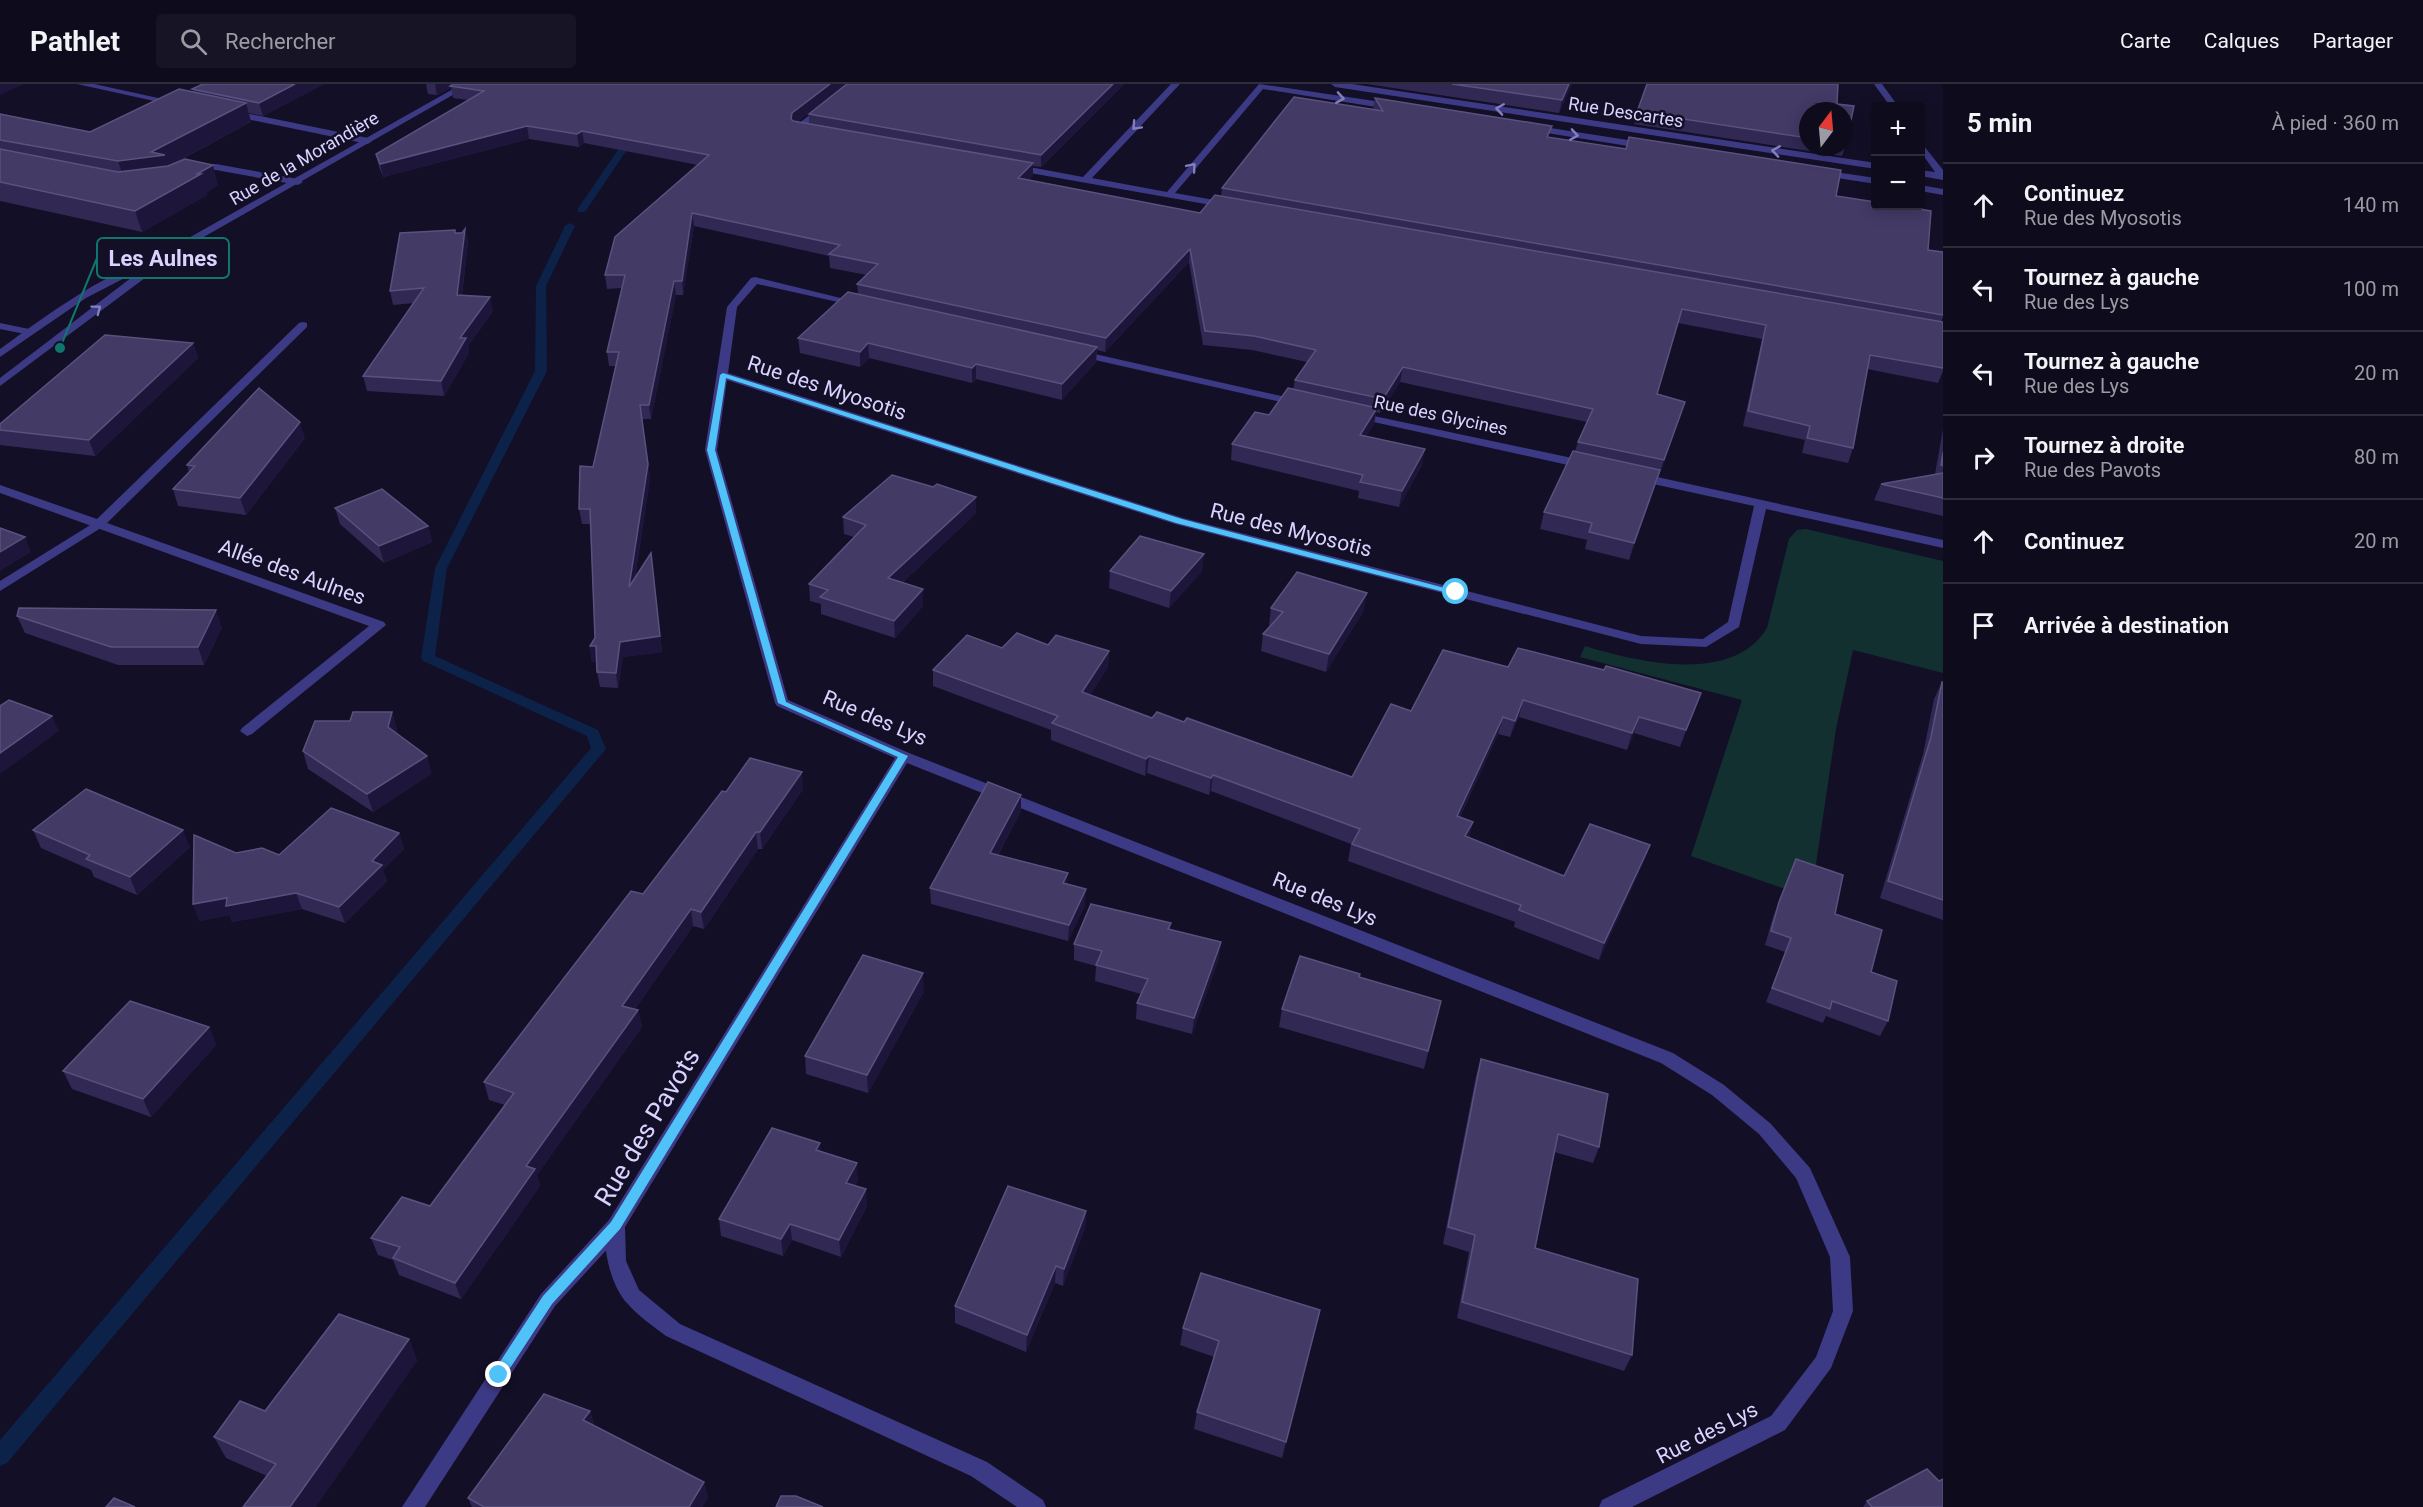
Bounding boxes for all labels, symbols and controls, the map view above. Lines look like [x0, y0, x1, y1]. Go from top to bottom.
search box [156, 14, 576, 68]
text: Pathlet [30, 25, 120, 58]
icon: search [177, 25, 210, 58]
text: Rechercher [225, 29, 336, 54]
text: Carte [2120, 29, 2171, 53]
text: Calques [2204, 29, 2279, 53]
text: Partager [2312, 29, 2393, 53]
one-way arrow [1335, 92, 1344, 104]
street label: Rue Descartes [1567, 93, 1685, 131]
north arrow [1799, 102, 1853, 156]
map controls [1871, 102, 1925, 210]
button: + [1871, 102, 1925, 156]
one-way arrow [1496, 104, 1505, 116]
street label: Rue de la Morandière [226, 107, 382, 209]
text: 5 min [1967, 108, 2032, 138]
text: À pied · 360 m [2272, 111, 2399, 135]
one-way arrow [1132, 120, 1143, 130]
one-way arrow [1569, 128, 1579, 140]
one-way arrow [1772, 146, 1781, 158]
button: − [1871, 156, 1925, 210]
one-way arrow [1185, 163, 1196, 174]
text: Continuez [2024, 181, 2124, 206]
icon: ahead [1967, 189, 2000, 222]
text: 140 m [2343, 193, 2399, 217]
text: Rue des Myosotis [2024, 206, 2182, 230]
callout: Les Aulnes [97, 238, 229, 278]
text: Les Aulnes [109, 246, 217, 271]
text: Tournez à gauche [2024, 265, 2199, 290]
icon: left [1967, 273, 2000, 306]
text: 100 m [2343, 277, 2399, 301]
text: Rue des Lys [2024, 290, 2129, 314]
one-way arrow [90, 306, 101, 317]
text: Tournez à gauche [2024, 349, 2199, 374]
street label: Rue des Myosotis [745, 351, 909, 425]
icon: left [1967, 357, 2000, 390]
text: 20 m [2354, 361, 2399, 385]
text: Rue des Lys [2024, 374, 2129, 398]
street label: Rue des Glycines [1372, 391, 1510, 439]
text: Tournez à droite [2024, 433, 2184, 458]
icon: right [1967, 441, 2000, 474]
text: 80 m [2354, 445, 2399, 469]
text: Rue des Pavots [2024, 458, 2161, 482]
street label: Rue des Myosotis [1208, 498, 1374, 562]
icon: ahead [1967, 525, 2000, 558]
text: Continuez [2024, 529, 2124, 554]
text: 20 m [2354, 529, 2399, 553]
street label: Allée des Aulnes [215, 534, 369, 610]
route start [1442, 578, 1468, 604]
icon: arrive [1967, 609, 2000, 642]
text: Arrivée à destination [2024, 613, 2229, 638]
street label: Rue des Lys [819, 685, 931, 751]
street label: Rue des Lys [1269, 867, 1381, 931]
street label: Rue des Pavots [588, 1043, 706, 1211]
route end [485, 1361, 511, 1387]
street label: Rue des Lys [1652, 1397, 1762, 1469]

